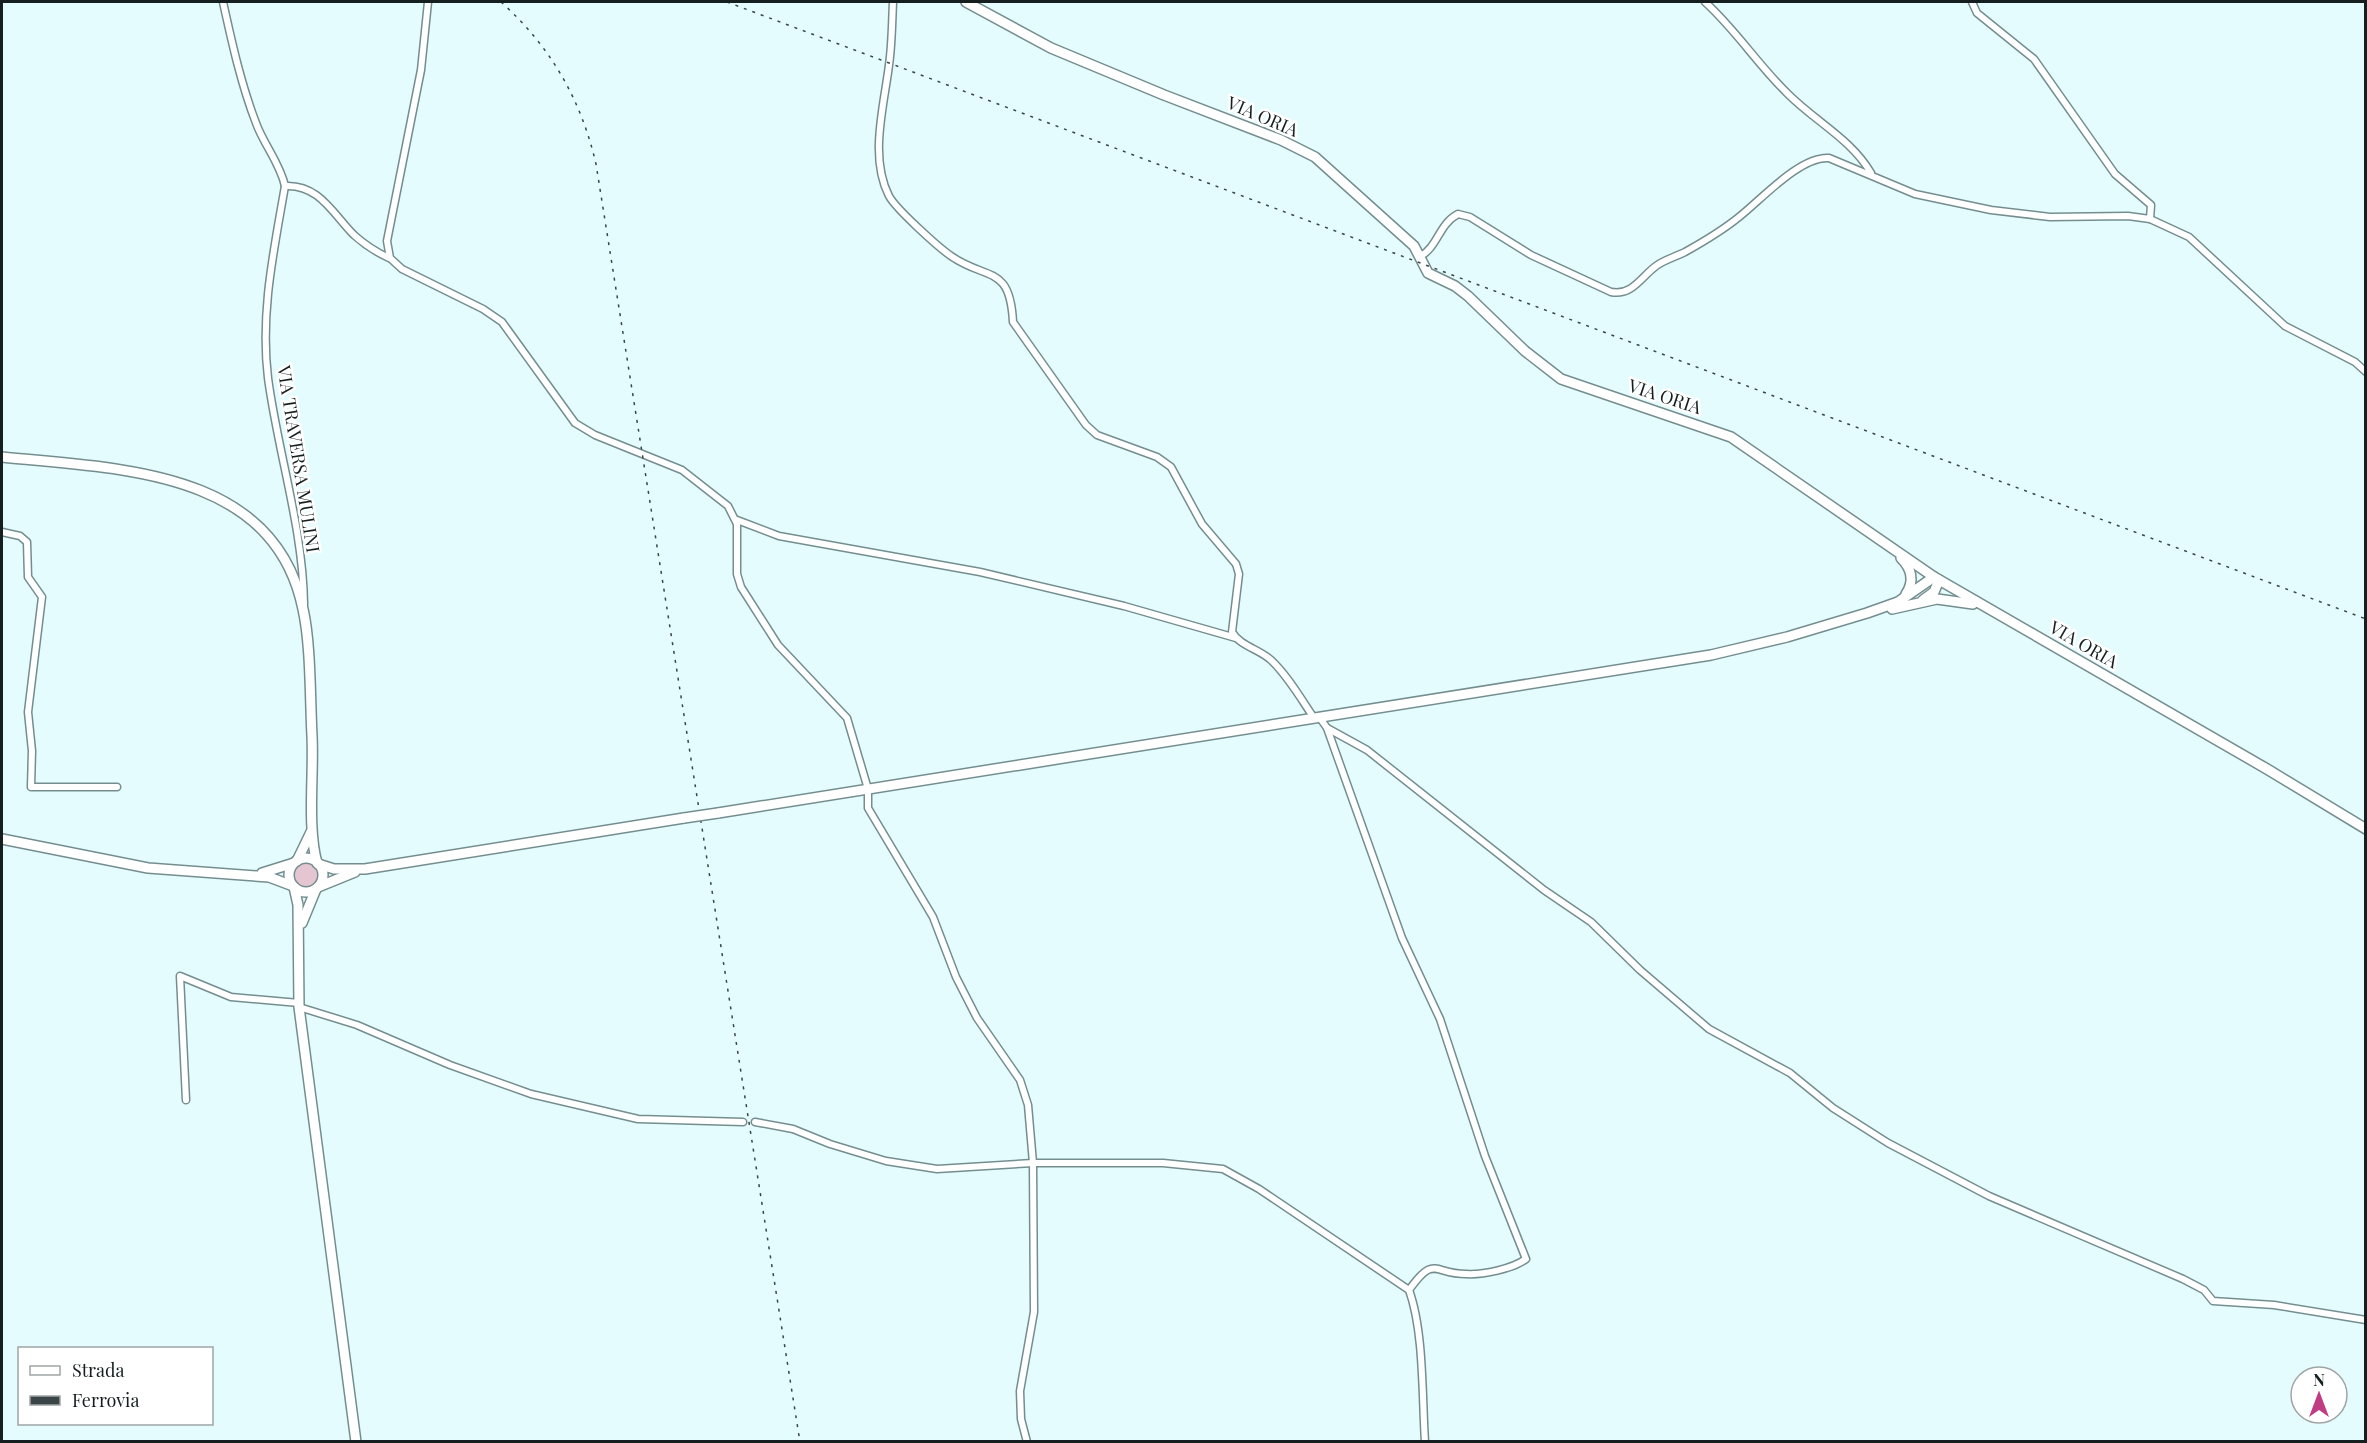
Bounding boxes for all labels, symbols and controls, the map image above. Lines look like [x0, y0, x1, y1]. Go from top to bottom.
street label: VIA ORIA [1223, 90, 1303, 142]
street label: VIA TRAVERSA MULINI [272, 363, 326, 554]
street label: VIA ORIA [1624, 373, 1705, 419]
street label: VIA ORIA [2044, 614, 2123, 674]
legend [18, 1347, 213, 1425]
text: Strada [72, 1358, 125, 1382]
north arrow [2289, 1365, 2349, 1425]
text: N [2313, 1369, 2325, 1390]
text: Ferrovia [72, 1388, 139, 1412]

